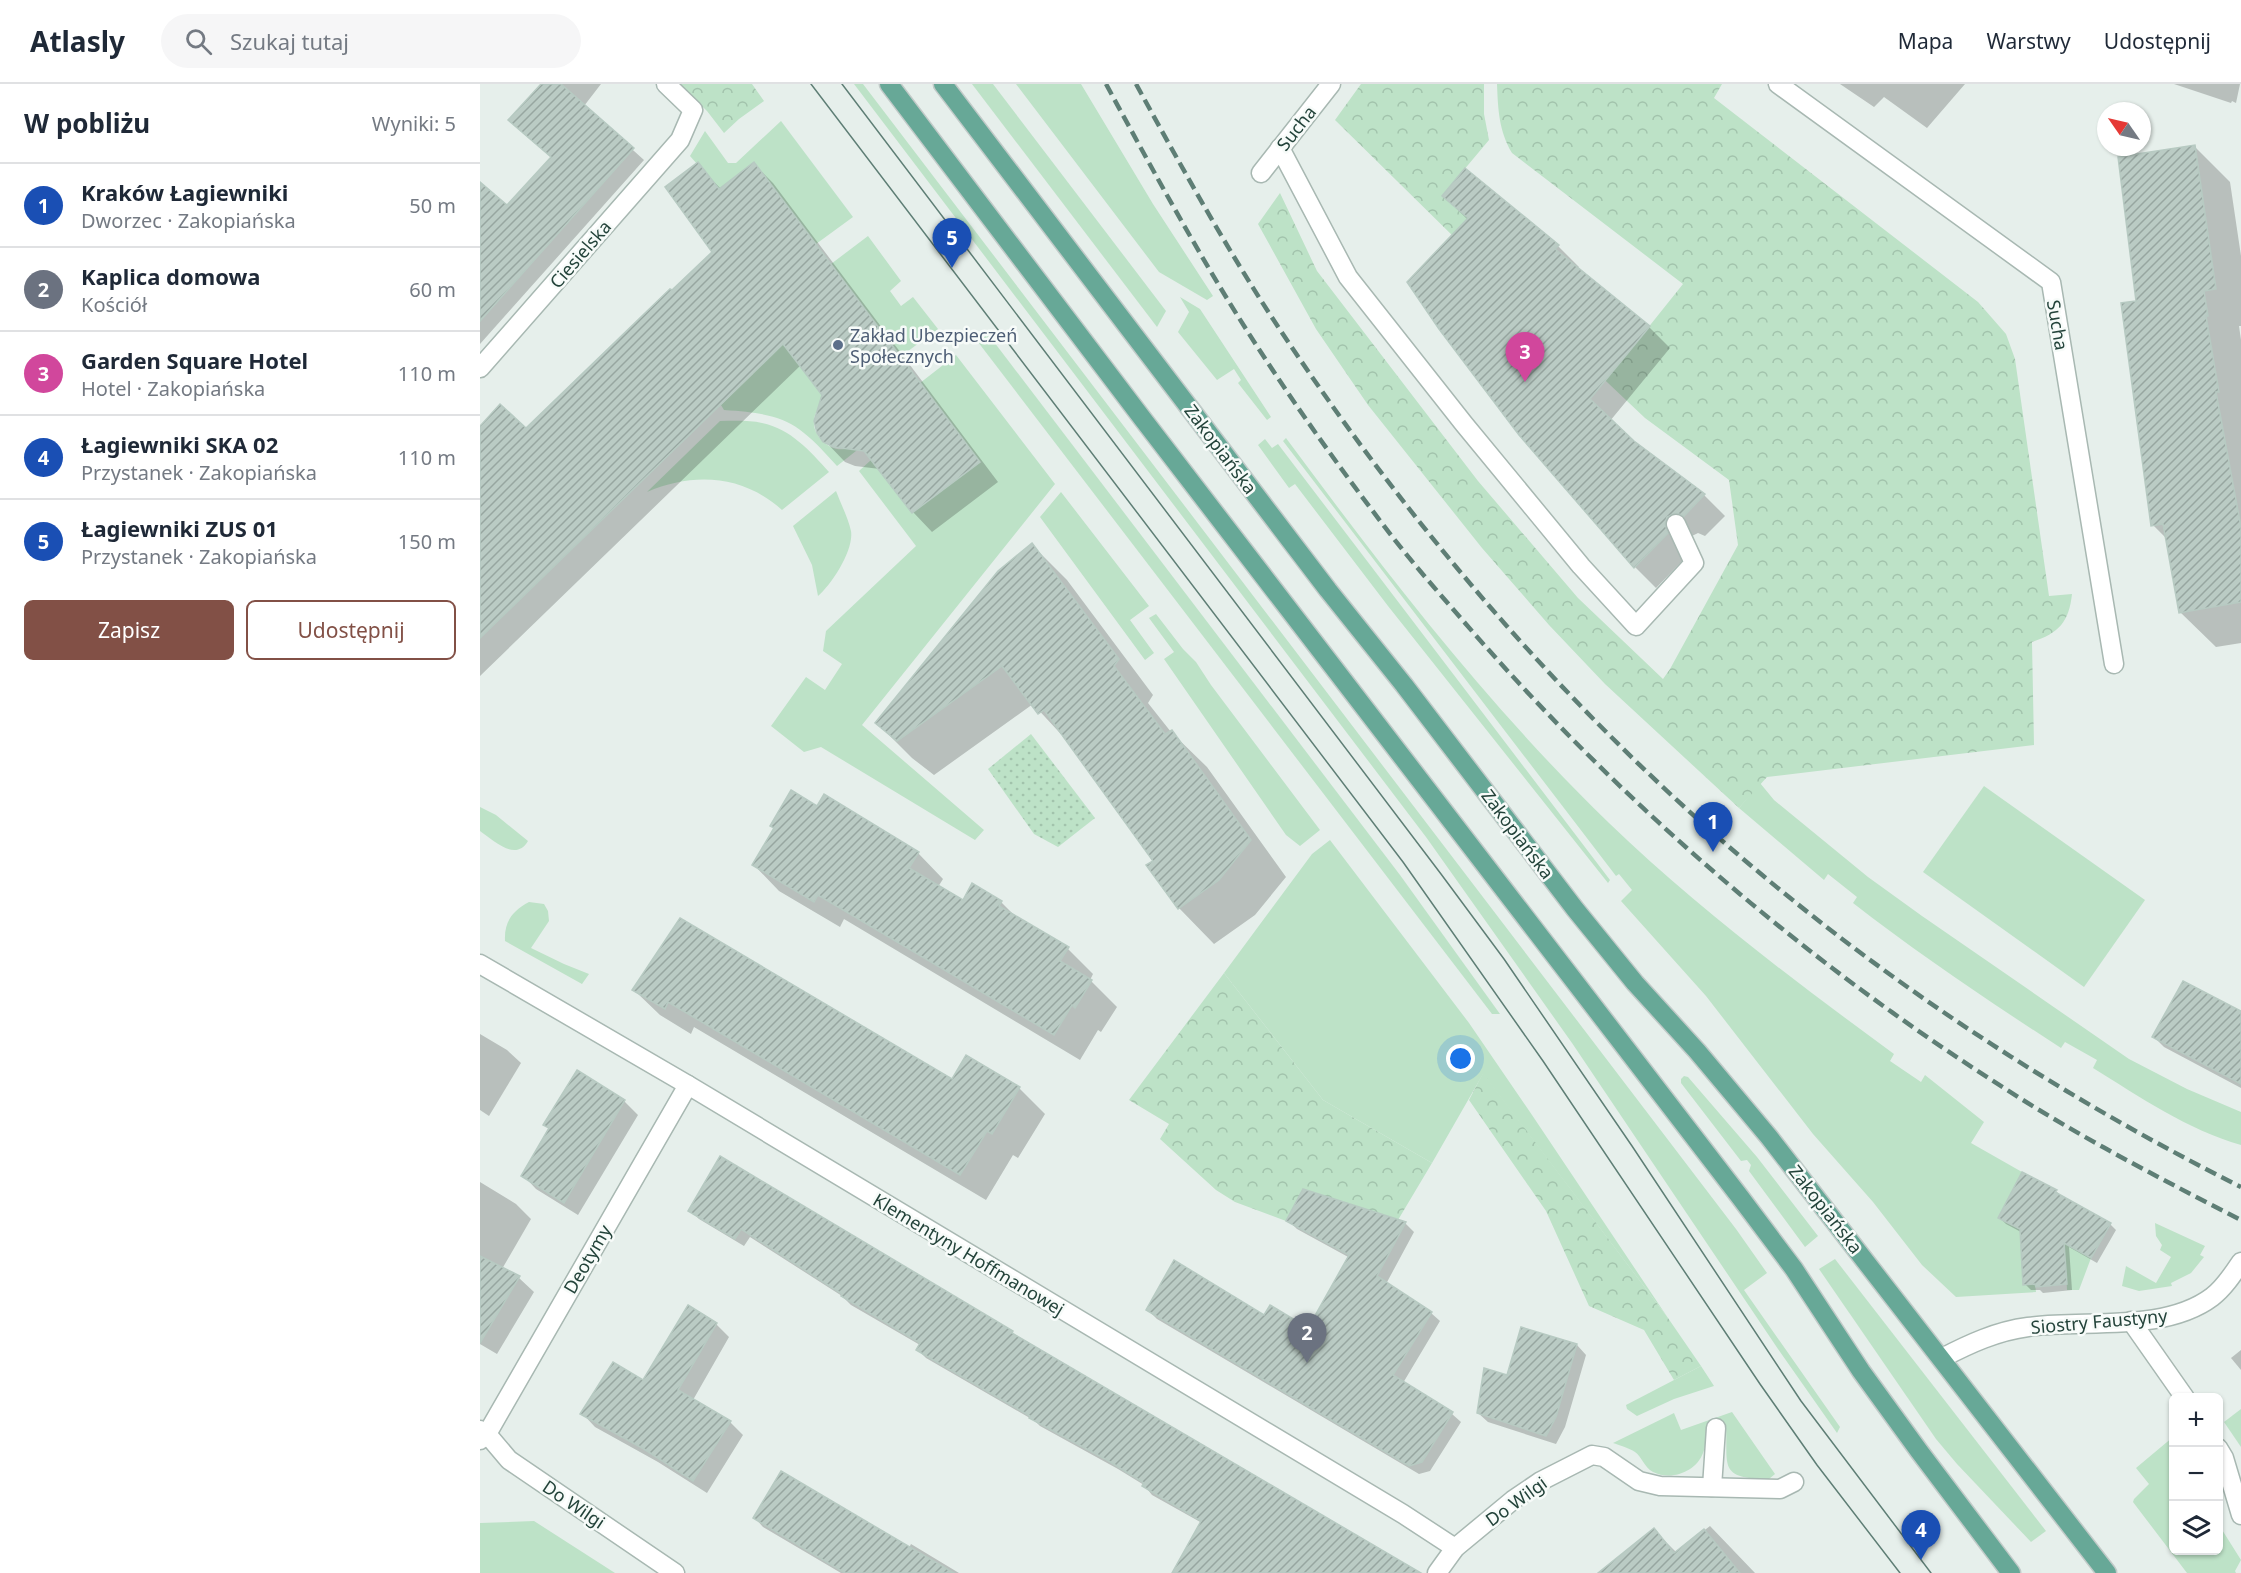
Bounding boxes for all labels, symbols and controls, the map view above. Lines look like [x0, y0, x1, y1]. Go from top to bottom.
search box [161, 14, 581, 68]
text: Atlasly [30, 22, 125, 60]
icon: search [182, 25, 215, 58]
text: Szukaj tutaj [230, 26, 349, 56]
text: Mapa [1898, 27, 1953, 55]
text: Warstwy [1986, 27, 2071, 55]
text: Udostępnij [2104, 27, 2211, 55]
street label: Sucha [1271, 101, 1321, 155]
north arrow [2097, 102, 2151, 156]
text: W pobliżu [24, 105, 150, 141]
text: Wyniki: 5 [372, 110, 456, 137]
text: Kraków Łagiewniki [81, 177, 288, 207]
text: 1 [38, 192, 49, 219]
text: 50 m [409, 192, 456, 219]
text: Dworzec · Zakopiańska [81, 207, 296, 234]
street label: Ciesielska [544, 215, 616, 293]
pin: 5 [932, 218, 972, 268]
text: Kaplica domowa [81, 261, 261, 291]
text: 2 [38, 276, 49, 303]
text: 60 m [409, 276, 456, 303]
text: Kościół [81, 291, 147, 318]
street label: Sucha [2042, 298, 2074, 352]
place label: Zakład Ubezpieczeń Społecznych [850, 323, 1017, 368]
pin: 3 [1506, 332, 1544, 382]
marker: Zakład Ubezpieczeń Społecznych [831, 338, 845, 352]
text: Garden Square Hotel [81, 345, 308, 375]
text: 3 [38, 360, 49, 387]
text: 110 m [398, 360, 456, 387]
text: Hotel · Zakopiańska [81, 375, 265, 402]
street label: Zakopiańska [1179, 399, 1263, 499]
text: Łagiewniki SKA 02 [81, 429, 278, 459]
text: 4 [38, 444, 49, 471]
text: 110 m [398, 444, 456, 471]
text: Przystanek · Zakopiańska [81, 459, 317, 486]
text: Łagiewniki ZUS 01 [81, 513, 278, 543]
text: 5 [38, 528, 49, 555]
text: 150 m [398, 528, 456, 555]
text: Przystanek · Zakopiańska [81, 543, 317, 570]
button: Zapisz [24, 600, 234, 660]
button: Udostępnij [246, 600, 456, 660]
street label: Zakopiańska [1476, 784, 1560, 884]
pin: 1 [1694, 802, 1732, 852]
your location [1446, 1044, 1475, 1073]
street label: Zakopiańska [1784, 1160, 1868, 1258]
street label: Klementyny Hoffmanowej [869, 1187, 1069, 1321]
street label: Deotymy [558, 1219, 617, 1298]
street label: Siostry Faustyny [2030, 1303, 2169, 1339]
pin: 2 [1288, 1314, 1326, 1363]
map controls [2169, 1393, 2223, 1555]
button: + [2169, 1393, 2223, 1447]
button: − [2169, 1447, 2223, 1501]
street label: Do Wilgi [1480, 1471, 1552, 1531]
street label: Do Wilgi [538, 1474, 610, 1534]
button: layers [2169, 1501, 2223, 1555]
pin: 4 [1902, 1510, 1940, 1560]

